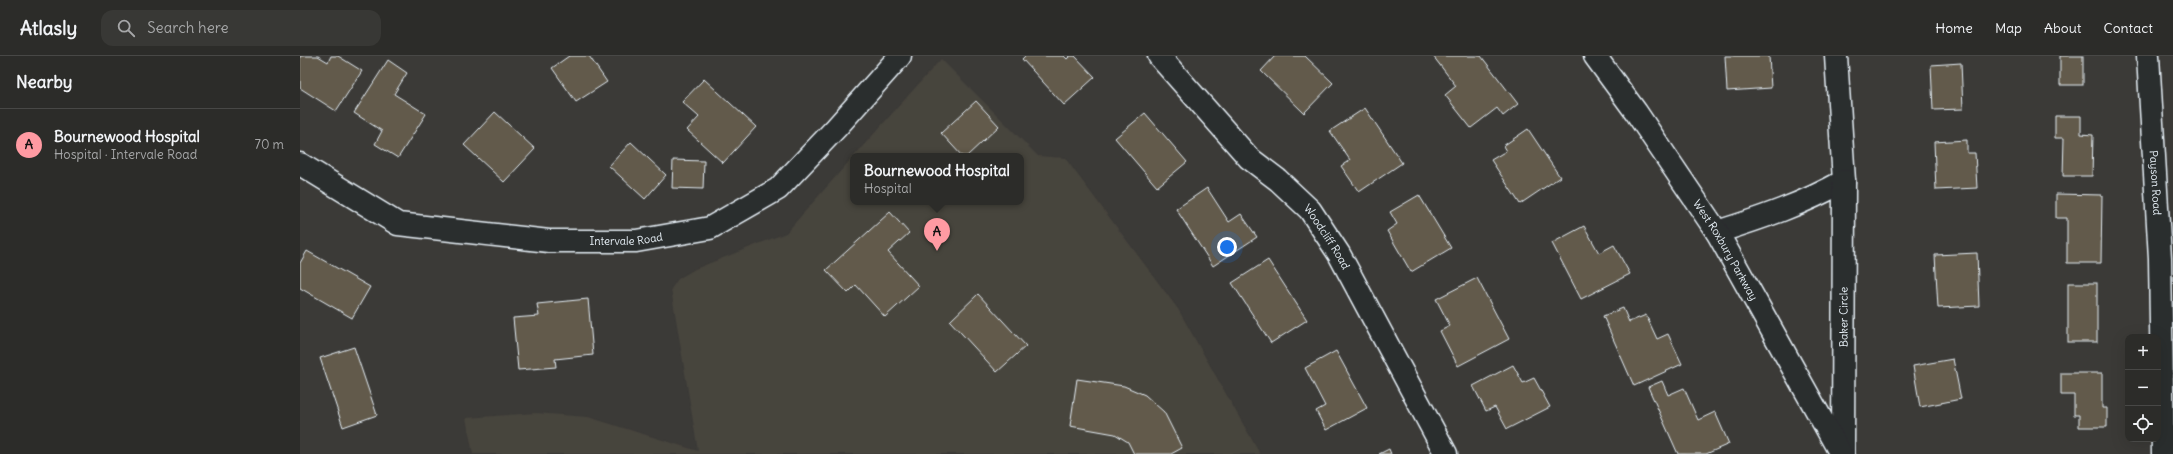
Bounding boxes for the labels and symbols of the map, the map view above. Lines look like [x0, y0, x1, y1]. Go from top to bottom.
street label: Payson Road [2147, 150, 2164, 216]
street label: West Roxbury Parkway [1690, 197, 1761, 303]
street label: Woodcliff Road [1301, 201, 1353, 272]
pin: A [924, 218, 950, 251]
street label: Intervale Road [589, 229, 664, 248]
your location [1217, 237, 1237, 257]
street label: Baker Circle [1836, 287, 1851, 347]

